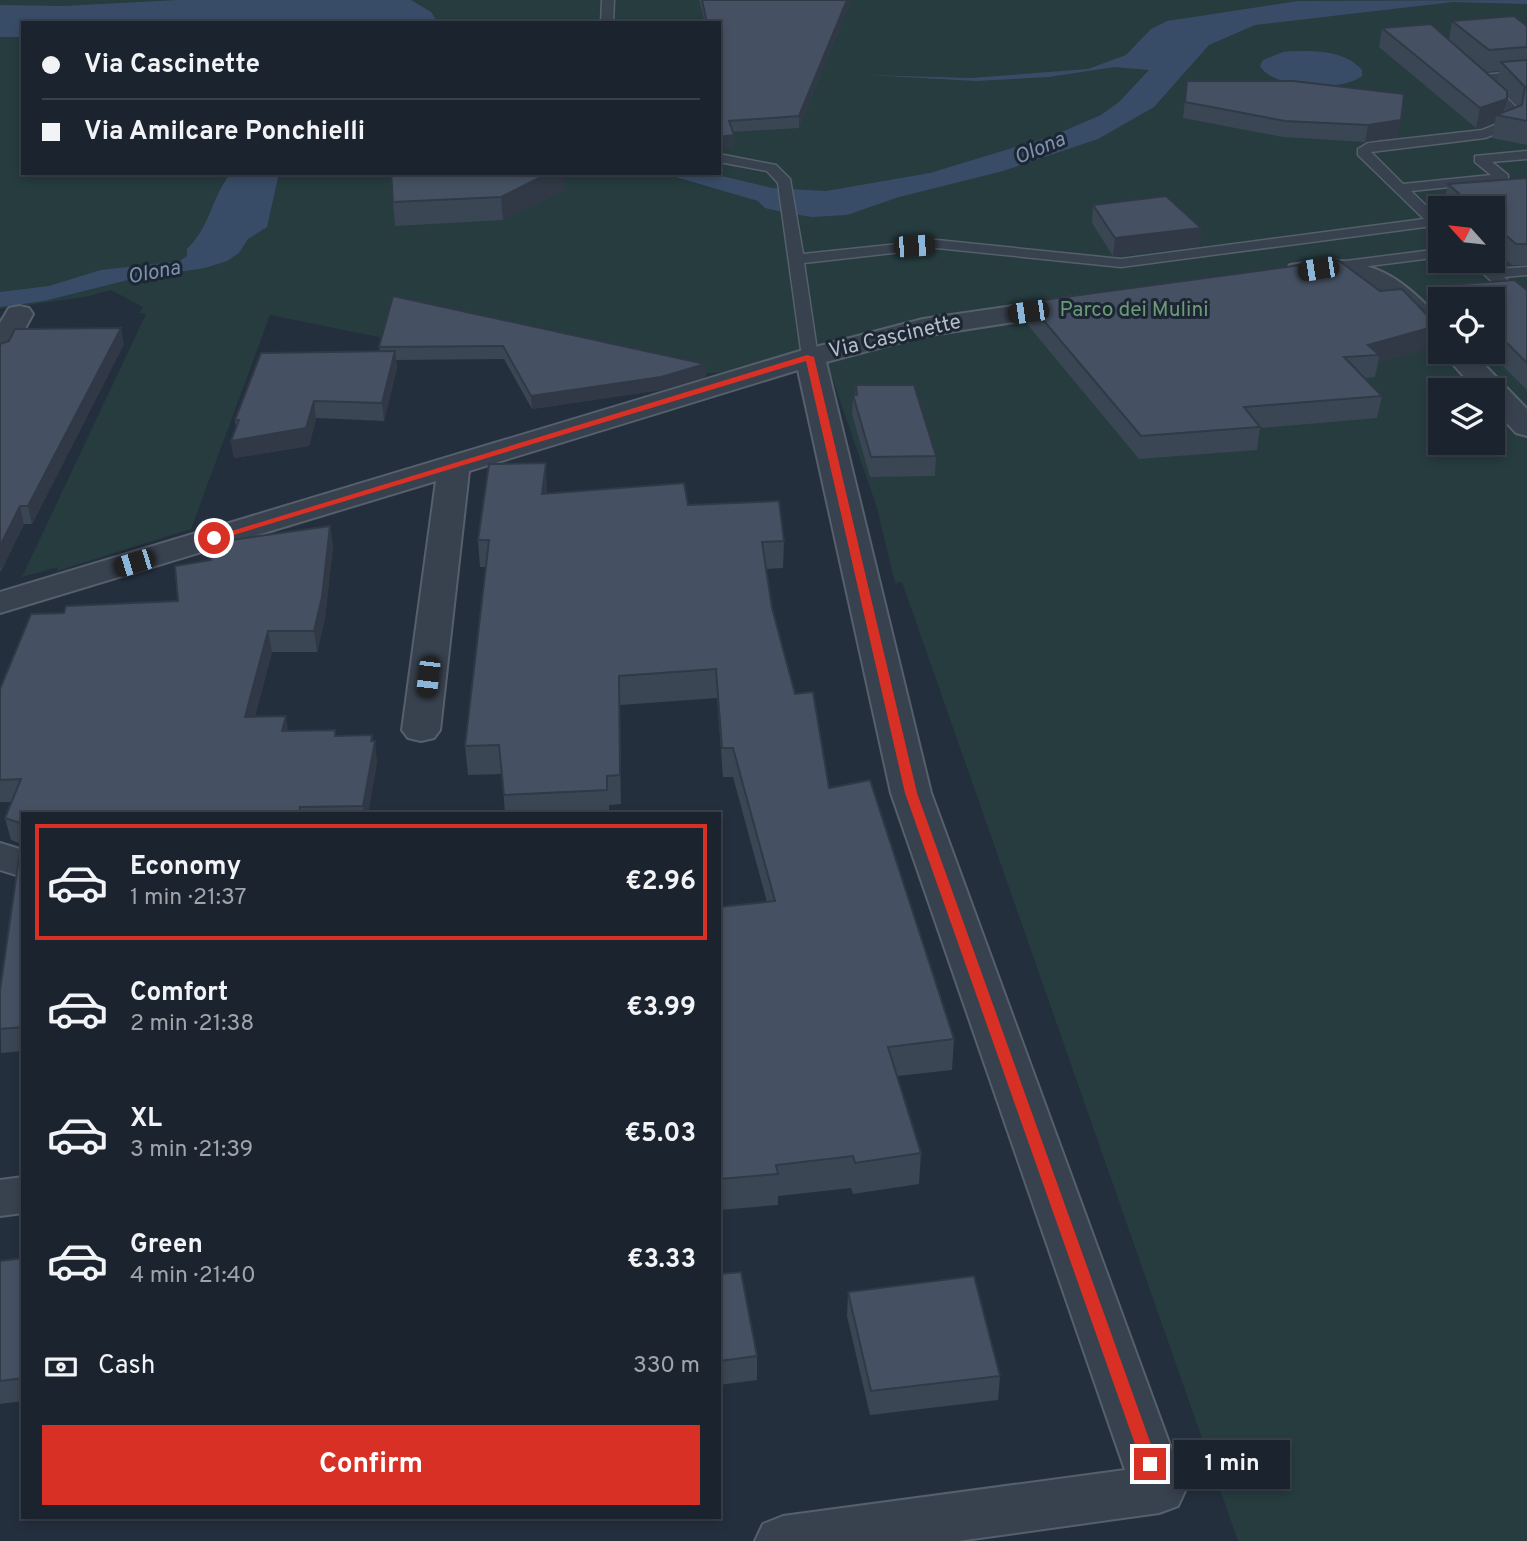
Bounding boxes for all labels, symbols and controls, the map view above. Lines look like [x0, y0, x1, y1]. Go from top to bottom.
text: Via Cascinette [84, 49, 260, 82]
text: Via Amilcare Ponchielli [84, 116, 365, 149]
water label: Olona [1010, 126, 1070, 172]
north arrow [1428, 196, 1505, 273]
map controls [1428, 196, 1505, 455]
car [893, 234, 936, 258]
water label: Olona [125, 255, 183, 291]
car [1296, 255, 1341, 283]
button: locate [1428, 287, 1505, 364]
park label: Parco dei Mulini [1059, 297, 1209, 324]
car [1006, 299, 1051, 325]
street label: Via Cascinette [826, 309, 964, 365]
button: layers [1428, 378, 1505, 455]
route start [198, 522, 230, 554]
car [111, 547, 158, 579]
car [416, 655, 441, 699]
icon: car [46, 851, 109, 914]
text: Economy [130, 851, 241, 884]
text: €2.96 [625, 866, 696, 899]
text: 1 min · 21:37 [130, 884, 247, 913]
icon: car [46, 977, 109, 1040]
text: Comfort [130, 977, 228, 1010]
text: €3.99 [626, 992, 696, 1025]
text: 2 min · 21:38 [130, 1010, 254, 1039]
icon: car [46, 1103, 109, 1166]
text: XL [130, 1103, 162, 1136]
text: €5.03 [625, 1118, 696, 1151]
text: 3 min · 21:39 [130, 1136, 253, 1165]
icon: car [46, 1229, 109, 1292]
text: Green [130, 1229, 203, 1262]
text: €3.33 [627, 1244, 696, 1277]
text: 4 min · 21:40 [130, 1262, 256, 1291]
icon: cash [42, 1348, 80, 1386]
text: Cash [98, 1350, 155, 1383]
text: 330 m [633, 1352, 700, 1381]
button: Confirm [42, 1425, 700, 1505]
callout: 1 min [1174, 1440, 1290, 1488]
route end [1134, 1448, 1166, 1480]
text: 1 min [1204, 1450, 1260, 1479]

